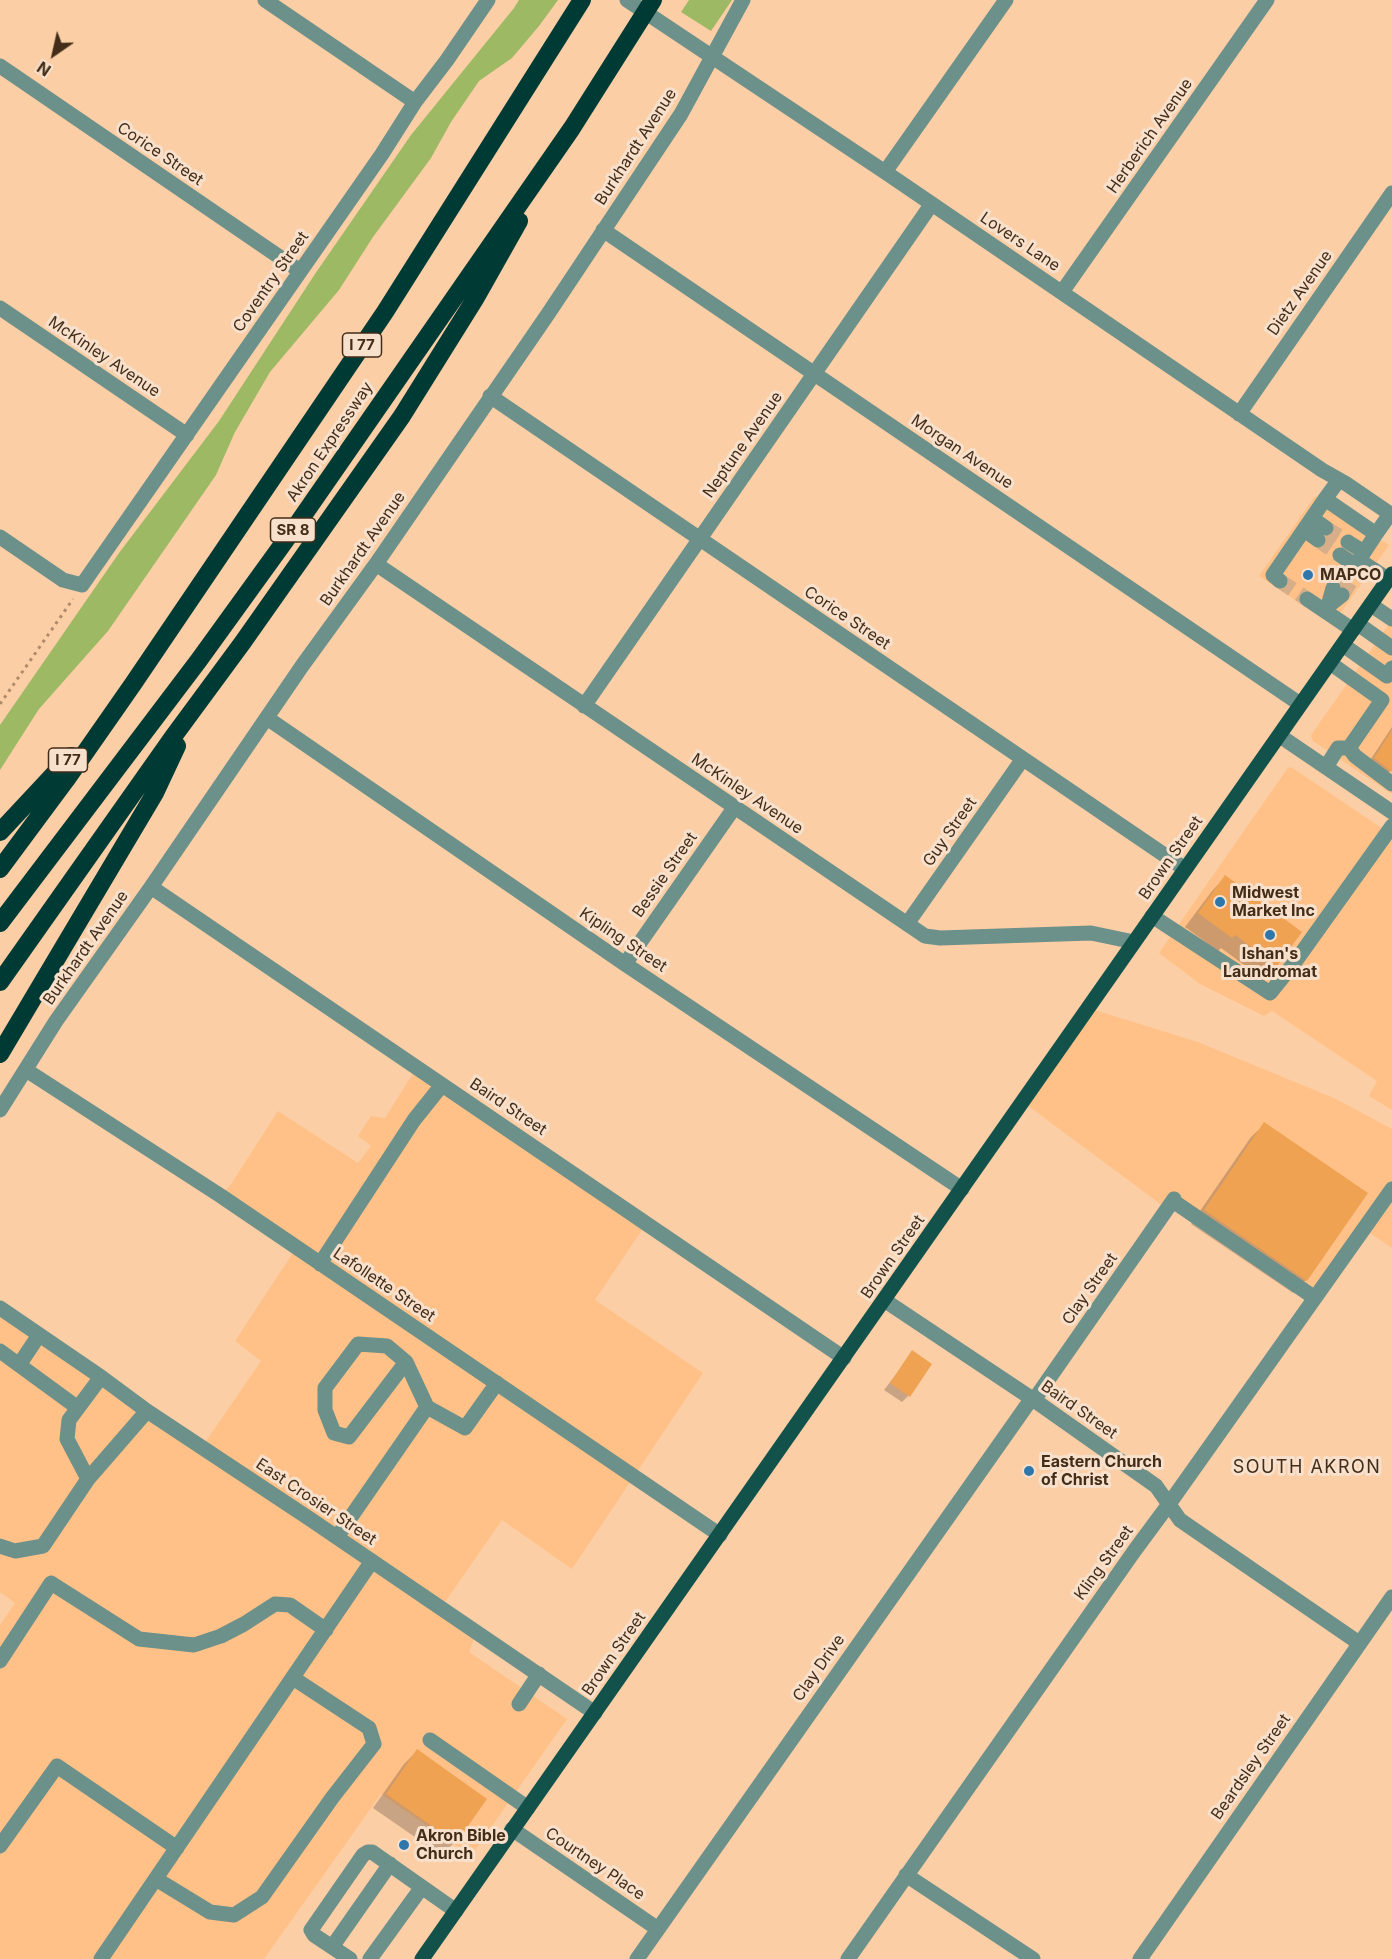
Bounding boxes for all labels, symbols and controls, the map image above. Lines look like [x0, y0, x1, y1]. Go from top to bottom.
north arrow [24, 24, 84, 84]
text: N [33, 57, 55, 81]
street label: Herberich Avenue [1103, 75, 1197, 197]
street label: Burkhardt Avenue [591, 85, 681, 209]
street label: Corice Street [113, 118, 207, 190]
street label: Lovers Lane [976, 208, 1064, 276]
street label: Coventry Street [229, 228, 313, 336]
street label: Dietz Avenue [1264, 247, 1336, 339]
street label: McKinley Avenue [45, 313, 163, 401]
road number: I 77 [342, 333, 382, 357]
street label: Akron Expressway [283, 379, 377, 505]
street label: Neptune Avenue [699, 388, 787, 502]
street label: Morgan Avenue [907, 411, 1017, 493]
street label: Burkhardt Avenue [316, 488, 410, 610]
road number: SR 8 [270, 518, 316, 542]
place label: MAPCO [1320, 565, 1381, 585]
marker: MAPCO [1301, 568, 1315, 582]
street label: Corice Street [800, 582, 894, 654]
road number: I 77 [48, 748, 88, 772]
street label: McKinley Avenue [688, 750, 806, 838]
street label: Guy Street [919, 794, 981, 870]
street label: Brown Street [1135, 812, 1207, 904]
street label: Bessie Street [629, 829, 701, 921]
place label: Midwest Market Inc [1232, 883, 1315, 921]
street label: Burkhardt Avenue [39, 887, 133, 1009]
marker: Midwest Market Inc [1213, 895, 1227, 909]
street label: Kipling Street [576, 904, 670, 976]
marker: Ishan's Laundromat [1263, 928, 1277, 942]
place label: Ishan's Laundromat [1223, 944, 1317, 982]
street label: Baird Street [466, 1074, 550, 1140]
street label: Brown Street [857, 1211, 929, 1303]
street label: Lafollette Street [329, 1244, 439, 1326]
street label: Clay Street [1058, 1250, 1122, 1328]
street label: Baird Street [1037, 1377, 1121, 1443]
place label: Eastern Church of Christ [1041, 1452, 1162, 1490]
street label: East Crosier Street [252, 1455, 380, 1549]
district label: SOUTH AKRON [1233, 1457, 1381, 1479]
marker: Eastern Church of Christ [1022, 1464, 1036, 1478]
street label: Kling Street [1071, 1522, 1137, 1604]
street label: Brown Street [578, 1608, 650, 1700]
street label: Clay Drive [789, 1631, 849, 1705]
street label: Beardsley Street [1207, 1711, 1295, 1823]
street label: Courtney Place [542, 1824, 648, 1904]
place label: Akron Bible Church [416, 1826, 506, 1864]
marker: Akron Bible Church [397, 1838, 411, 1852]

